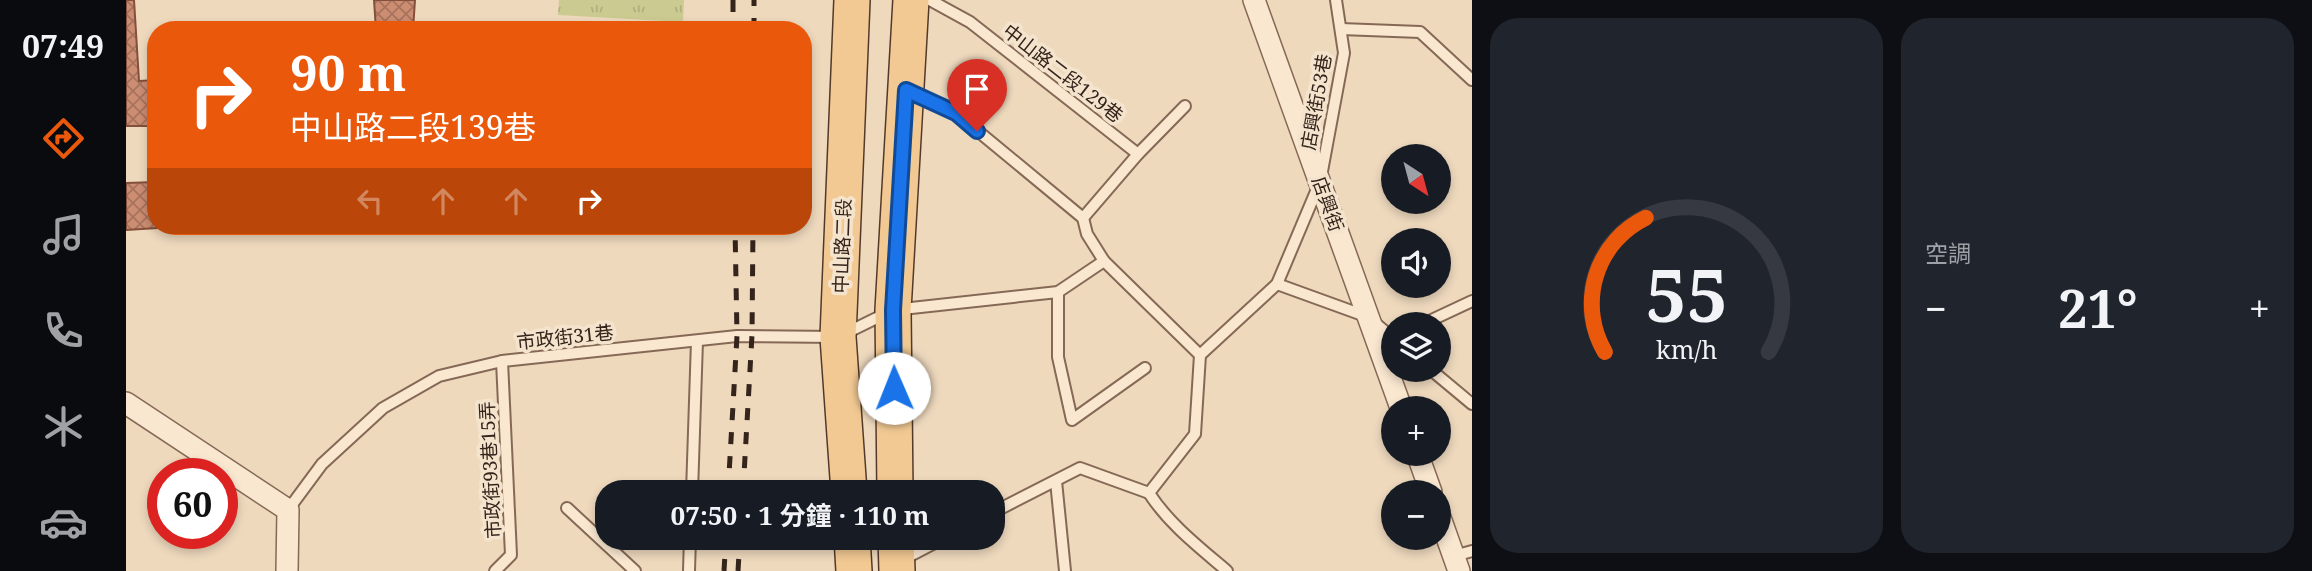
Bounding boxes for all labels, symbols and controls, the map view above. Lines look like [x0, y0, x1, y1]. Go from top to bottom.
street label: 中山路二段129巷 [998, 18, 1128, 128]
text: 07:49 [22, 24, 104, 67]
text: 90 m [290, 39, 406, 105]
icon: right [175, 49, 266, 140]
street label: 店興街53巷 [1295, 52, 1337, 152]
pin [947, 59, 1007, 131]
icon: arrive [958, 70, 996, 108]
text: 中山路二段139巷 [290, 105, 536, 148]
icon: directions [39, 114, 88, 163]
north arrow [1381, 144, 1451, 214]
map controls [1381, 144, 1451, 550]
street label: 店興街 [1306, 173, 1350, 235]
icon: left [351, 182, 389, 220]
icon: ahead [424, 182, 462, 220]
icon: ahead [497, 182, 535, 220]
icon: right [570, 182, 608, 220]
street label: 中山路二段 [827, 198, 857, 294]
icon: music [39, 210, 88, 259]
button: sound [1381, 228, 1451, 298]
text: 空調 [1925, 237, 1971, 269]
text: 55 [1645, 244, 1728, 343]
text: 21° [2058, 272, 2138, 343]
text: − [1925, 282, 1947, 334]
text: + [2249, 282, 2270, 334]
icon: phone [39, 306, 88, 355]
button: layers [1381, 312, 1451, 382]
street label: 市政街31巷 [515, 319, 615, 355]
text: km/h [1656, 331, 1717, 365]
position arrow [857, 351, 931, 425]
button: + [1381, 396, 1451, 466]
street label: 市政街93巷15弄 [473, 401, 507, 539]
icon: climate [39, 402, 88, 451]
speed limit sign: 60 [147, 458, 238, 549]
button: − [1381, 480, 1451, 550]
text: 07:50 · 1 分鐘 · 110 m [671, 497, 929, 533]
icon: car [39, 498, 88, 547]

